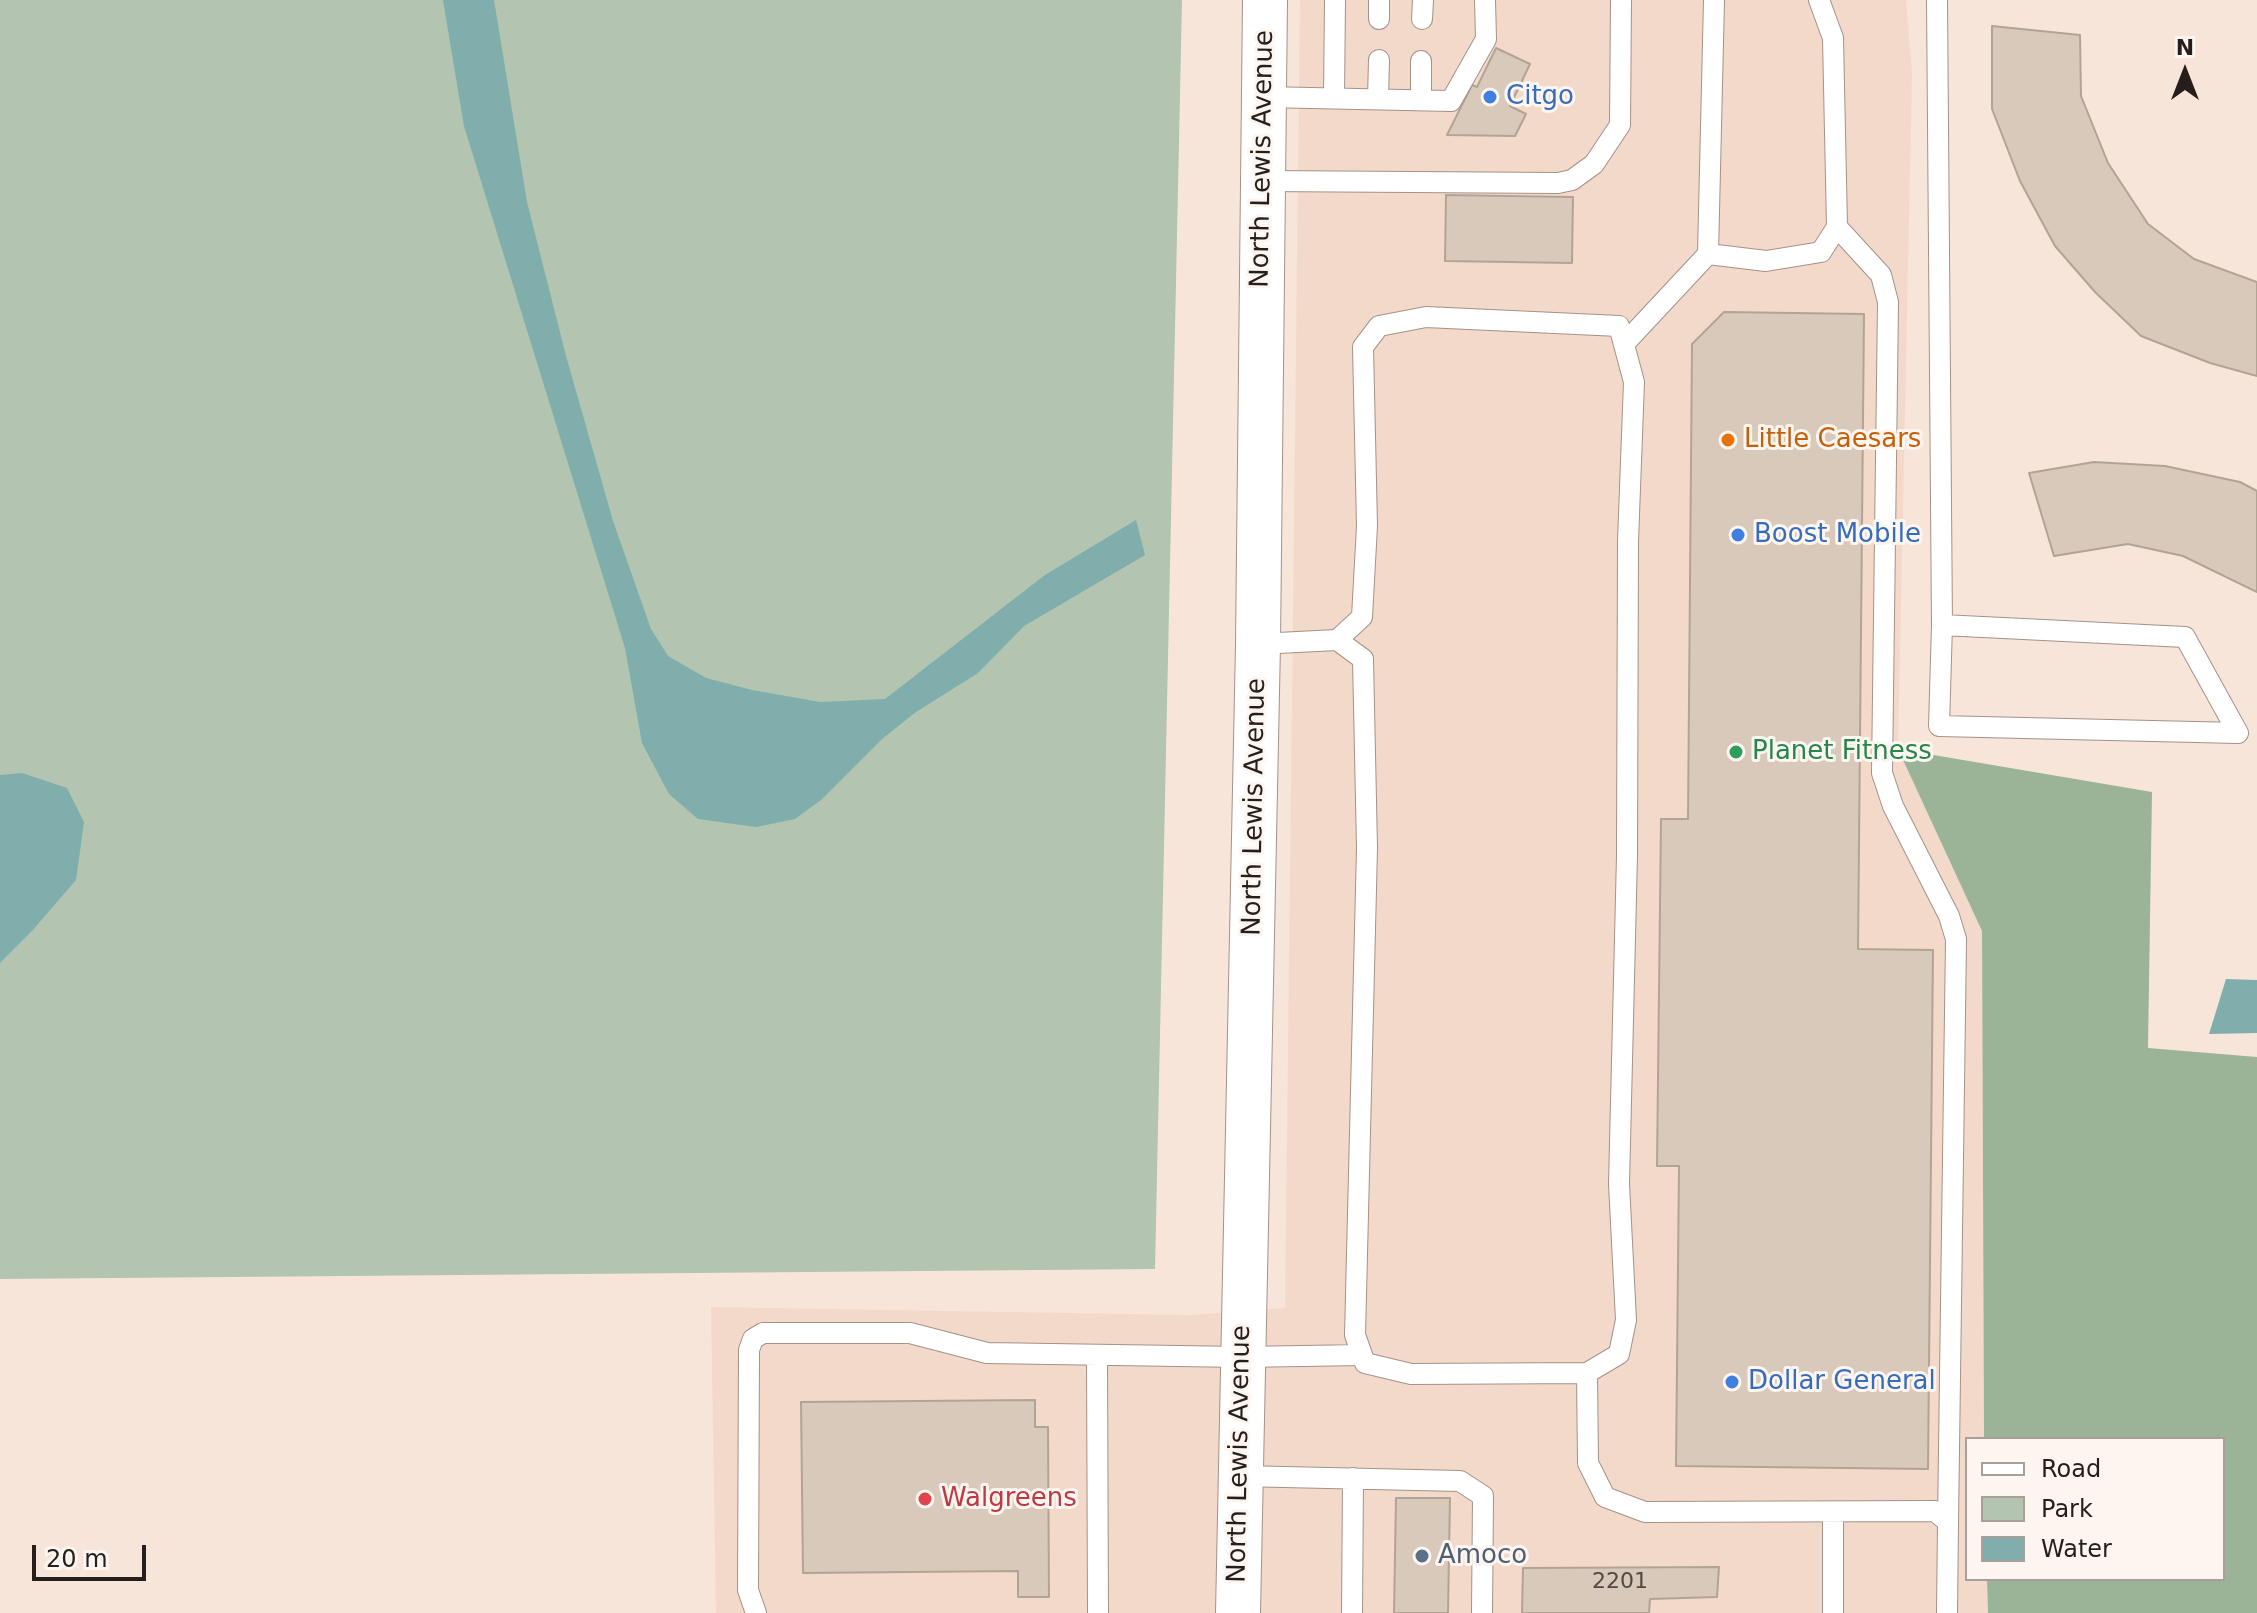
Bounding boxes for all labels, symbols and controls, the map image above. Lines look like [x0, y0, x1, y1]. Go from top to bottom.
street label: North Lewis Avenue [1245, 30, 1281, 288]
north arrow [2145, 32, 2225, 112]
text: N [2176, 35, 2194, 60]
place label: Citgo [1506, 81, 1574, 113]
marker: Citgo [1481, 88, 1499, 106]
place label: Little Caesars [1744, 424, 1921, 456]
marker: Little Caesars [1719, 431, 1737, 449]
place label: Boost Mobile [1754, 519, 1921, 551]
marker: Boost Mobile [1729, 526, 1747, 544]
street label: North Lewis Avenue [1237, 678, 1273, 936]
place label: Planet Fitness [1752, 736, 1932, 768]
marker: Planet Fitness [1727, 743, 1745, 761]
street label: North Lewis Avenue [1222, 1325, 1258, 1583]
place label: Dollar General [1748, 1366, 1936, 1398]
marker: Dollar General [1723, 1373, 1741, 1391]
legend [1965, 1437, 2225, 1581]
text: Road [2041, 1455, 2101, 1483]
place label: Walgreens [941, 1483, 1077, 1515]
marker: Walgreens [916, 1490, 934, 1508]
text: Park [2041, 1495, 2093, 1523]
scale bar [36, 1529, 150, 1579]
text: Water [2041, 1535, 2112, 1563]
place label: Amoco [1438, 1540, 1527, 1572]
text: 20 m [46, 1545, 108, 1573]
marker: Amoco [1413, 1547, 1431, 1565]
house number: 2201 [1592, 1569, 1648, 1595]

